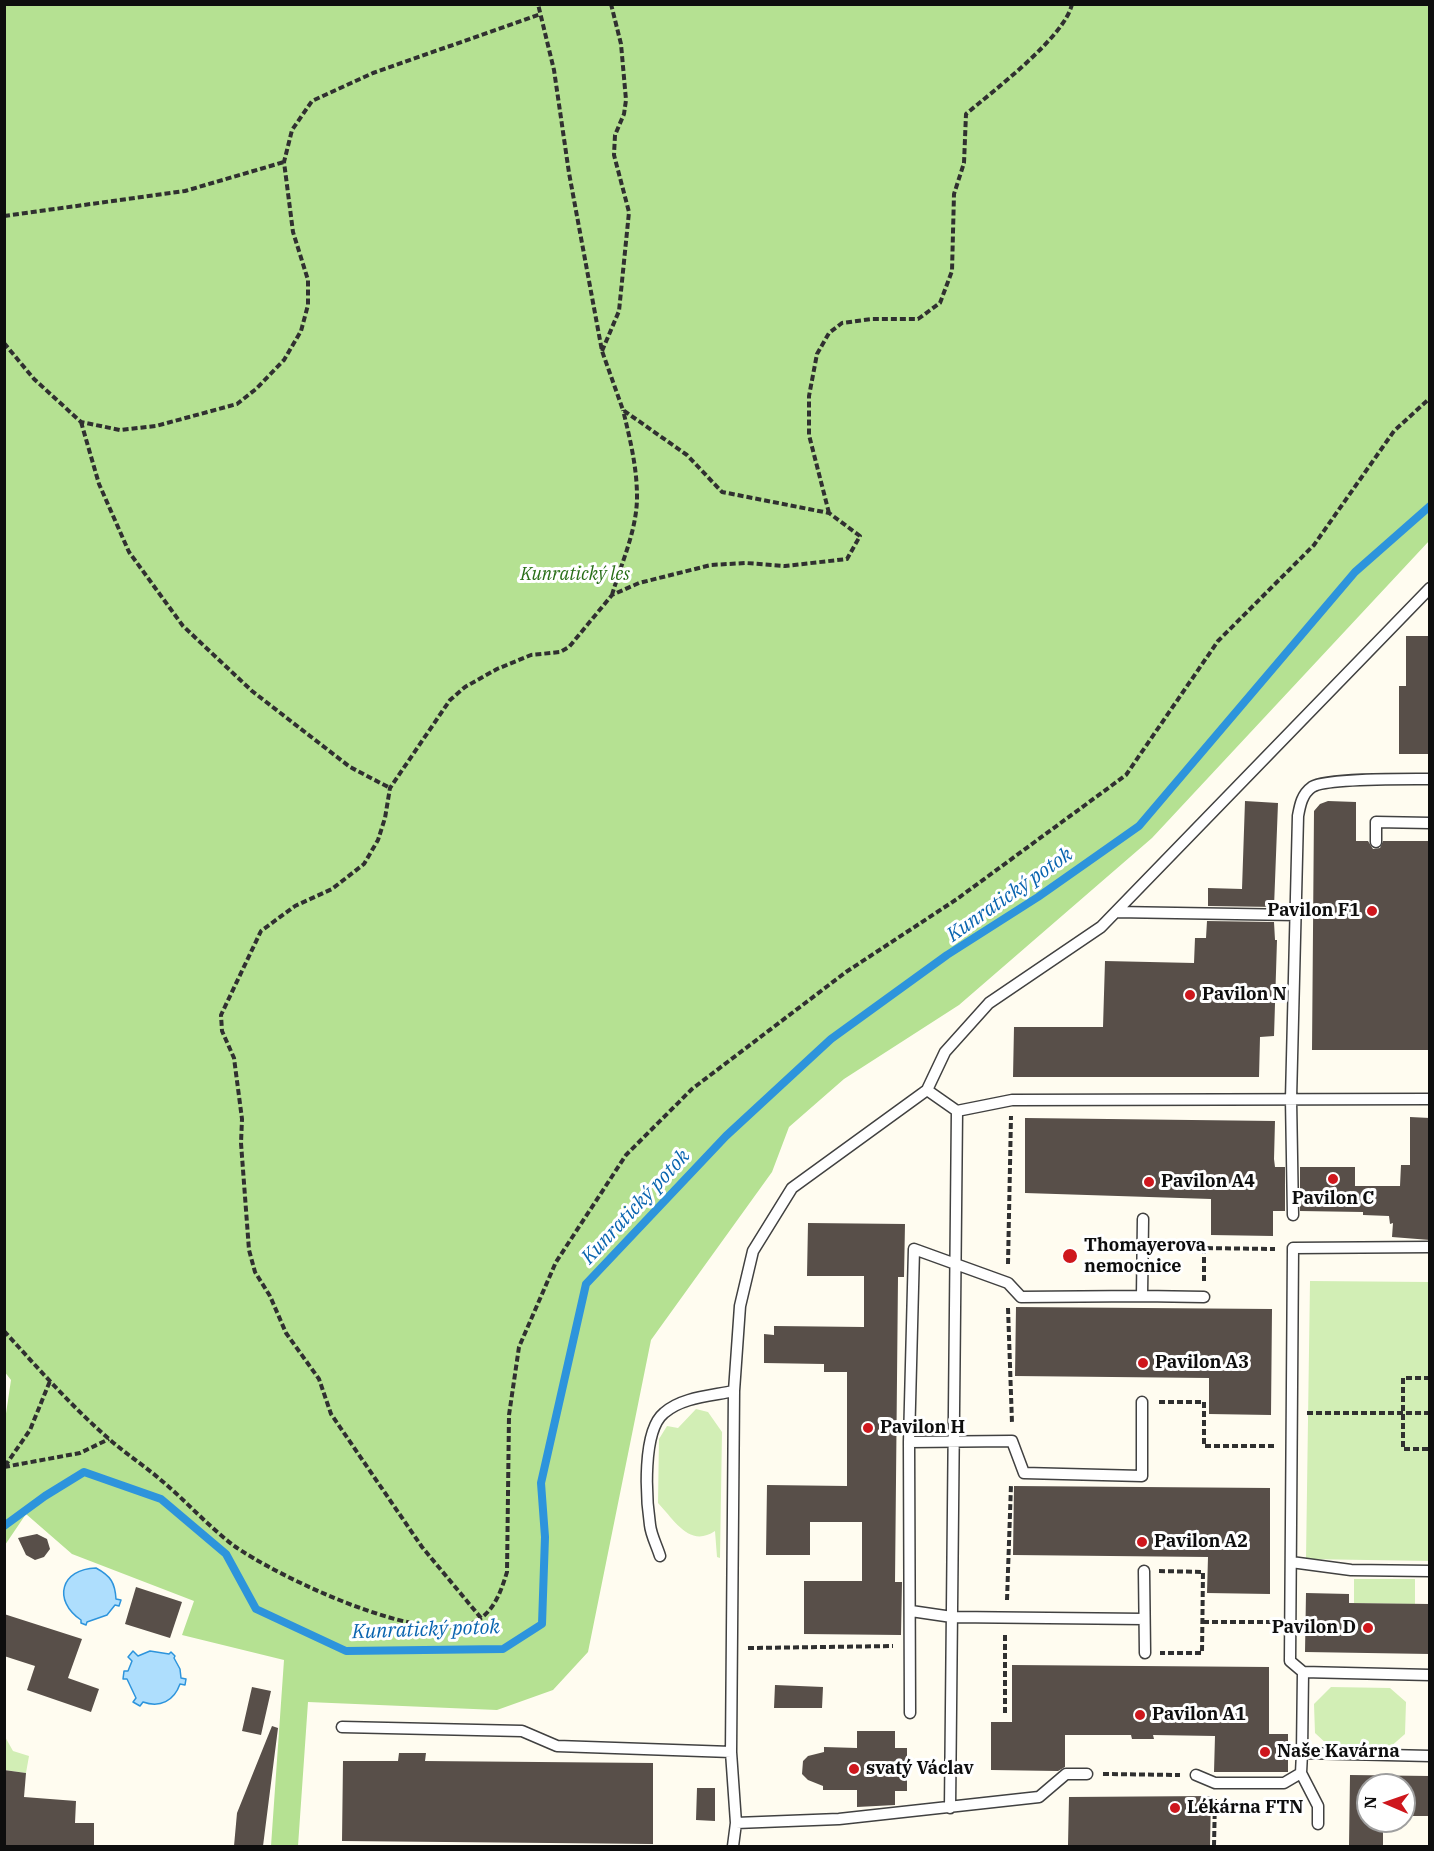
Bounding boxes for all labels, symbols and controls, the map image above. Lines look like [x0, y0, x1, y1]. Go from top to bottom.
park label: Kunratický les [520, 564, 630, 586]
water label: Kunratický potok [942, 843, 1078, 947]
place label: Pavilon F1 [1267, 900, 1360, 922]
marker: Pavilon F1 [1365, 904, 1379, 918]
place label: Pavilon N [1202, 984, 1287, 1006]
marker: Pavilon N [1183, 988, 1197, 1002]
water label: Kunratický potok [577, 1145, 695, 1269]
place label: Pavilon A4 [1161, 1171, 1255, 1193]
marker: Pavilon C [1326, 1172, 1340, 1186]
marker: Pavilon A4 [1142, 1175, 1156, 1189]
place label: Pavilon C [1292, 1188, 1374, 1210]
place label: Thomayerova nemocnice [1084, 1235, 1206, 1278]
marker: Thomayerova nemocnice [1061, 1247, 1079, 1265]
place label: Pavilon A3 [1155, 1352, 1249, 1374]
marker: Pavilon A3 [1136, 1356, 1150, 1370]
place label: Pavilon H [880, 1417, 965, 1439]
marker: Pavilon H [861, 1421, 875, 1435]
place label: Pavilon A2 [1154, 1531, 1248, 1553]
marker: Pavilon A2 [1135, 1535, 1149, 1549]
water label: Kunratický potok [352, 1615, 500, 1645]
place label: Pavilon D [1272, 1617, 1356, 1639]
marker: Pavilon D [1361, 1621, 1375, 1635]
place label: Pavilon A1 [1152, 1704, 1246, 1726]
marker: Pavilon A1 [1133, 1708, 1147, 1722]
place label: Naše Kavárna [1277, 1741, 1400, 1763]
marker: Naše Kavárna [1258, 1745, 1272, 1759]
place label: svatý Václav [866, 1758, 974, 1780]
marker: svatý Václav [847, 1762, 861, 1776]
north arrow [1356, 1773, 1416, 1833]
text: N [1360, 1796, 1380, 1809]
place label: Lékárna FTN [1187, 1797, 1304, 1819]
marker: Lékárna FTN [1168, 1801, 1182, 1815]

